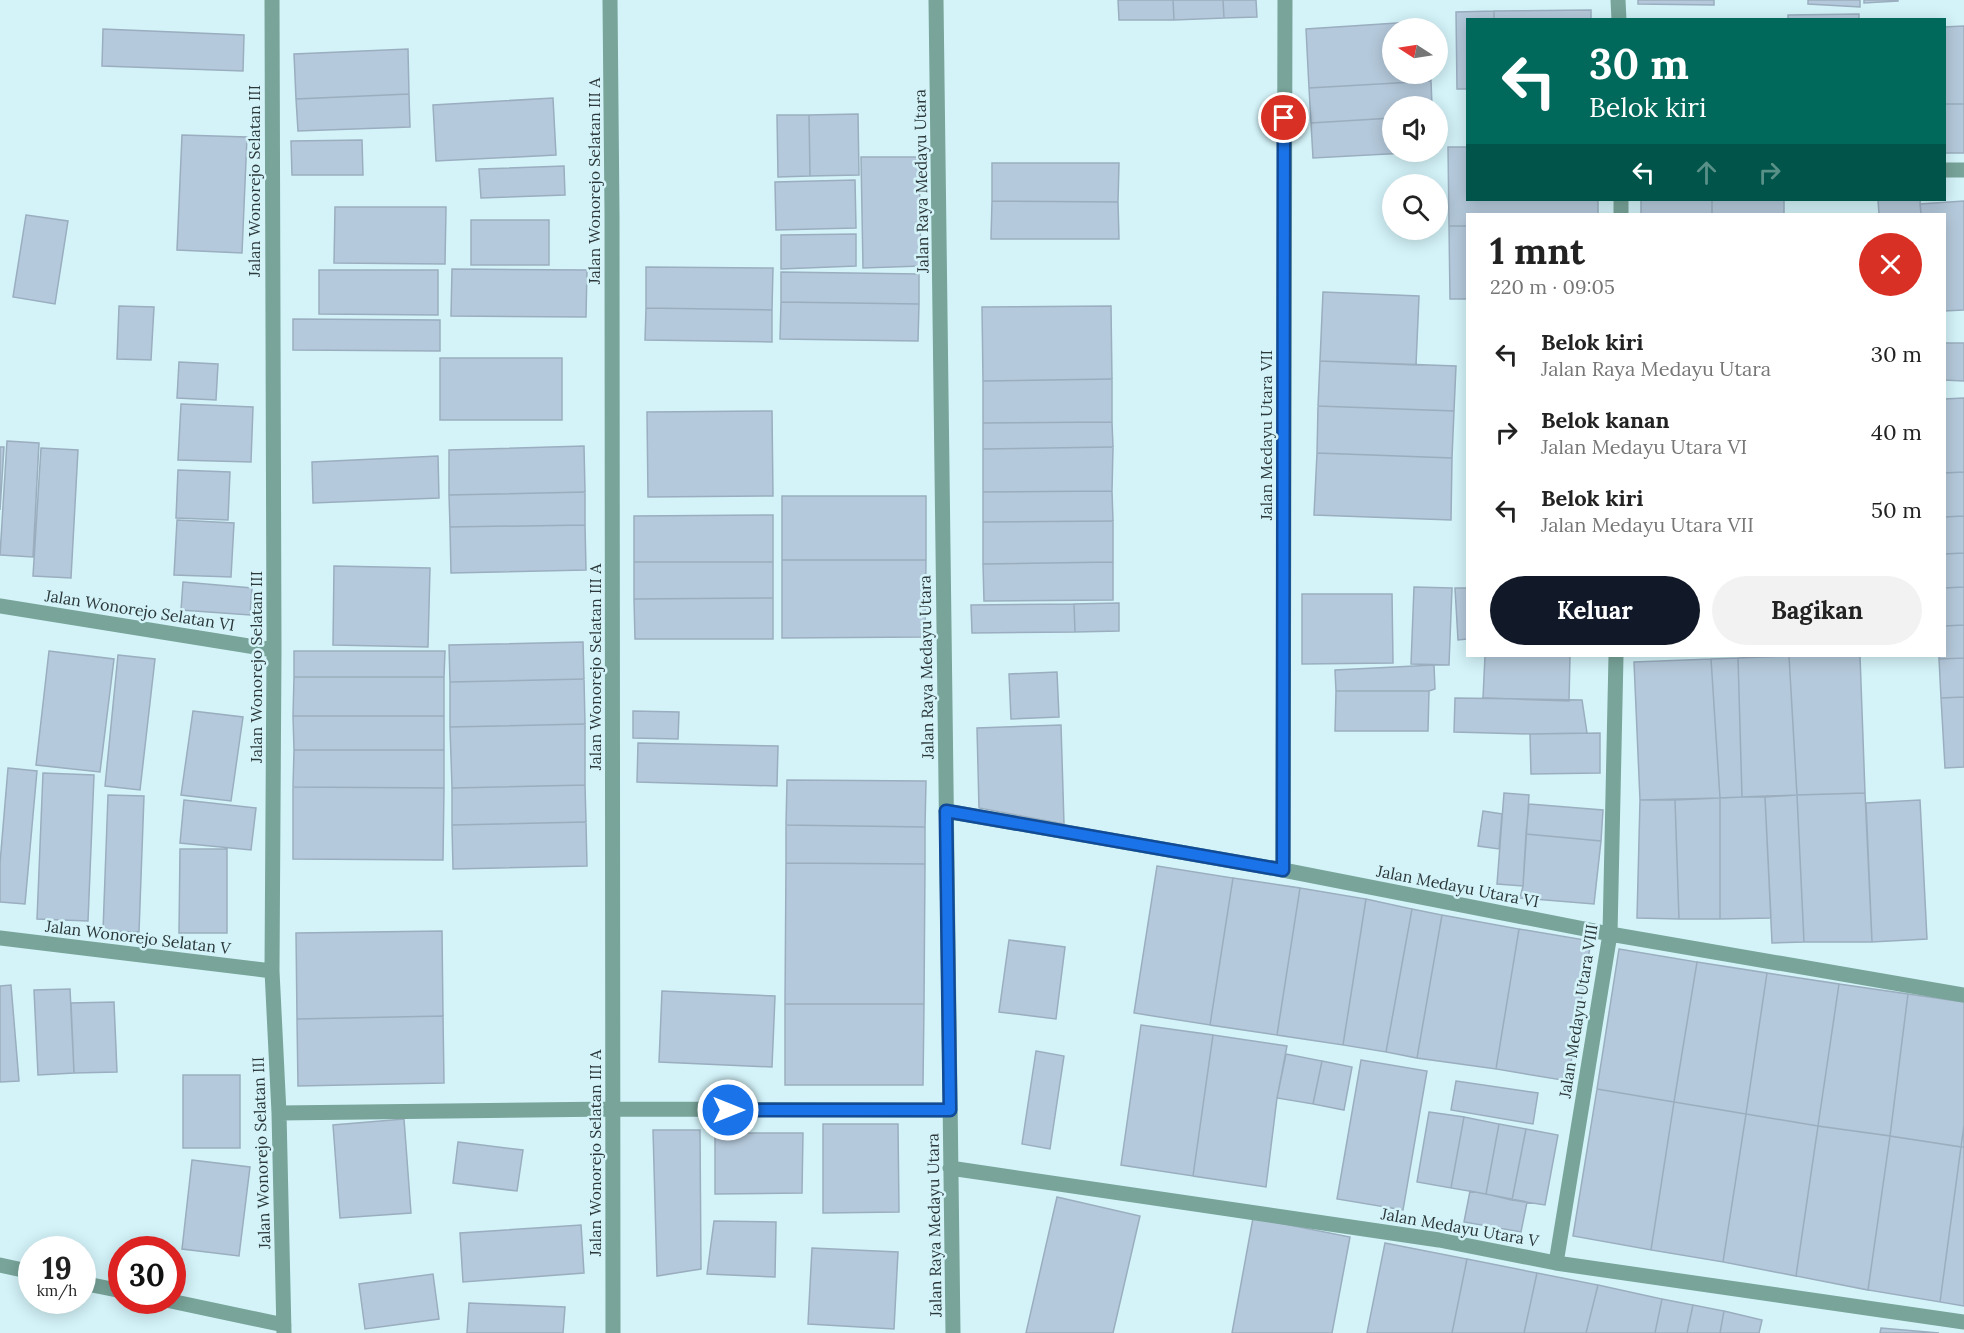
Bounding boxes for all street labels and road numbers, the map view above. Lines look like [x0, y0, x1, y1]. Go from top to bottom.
street label: Jalan Wonorejo Selatan III A [584, 77, 604, 285]
street label: Jalan Wonorejo Selatan III [244, 85, 264, 278]
street label: Jalan Raya Medayu Utara [909, 89, 933, 274]
street label: Jalan Medayu Utara VII [1256, 350, 1276, 521]
street label: Jalan Wonorejo Selatan III A [585, 563, 605, 771]
street label: Jalan Wonorejo Selatan III [246, 571, 266, 764]
street label: Jalan Raya Medayu Utara [914, 575, 938, 760]
street label: Jalan Wonorejo Selatan VI [43, 585, 236, 635]
street label: Jalan Medayu Utara VI [1374, 860, 1541, 912]
street label: Jalan Wonorejo Selatan V [43, 916, 232, 958]
street label: Jalan Medayu Utara VIII [1554, 923, 1602, 1100]
street label: Jalan Wonorejo Selatan III A [585, 1049, 605, 1257]
street label: Jalan Wonorejo Selatan III [248, 1057, 274, 1250]
street label: Jalan Raya Medayu Utara [922, 1133, 946, 1318]
street label: Jalan Medayu Utara V [1379, 1203, 1541, 1251]

